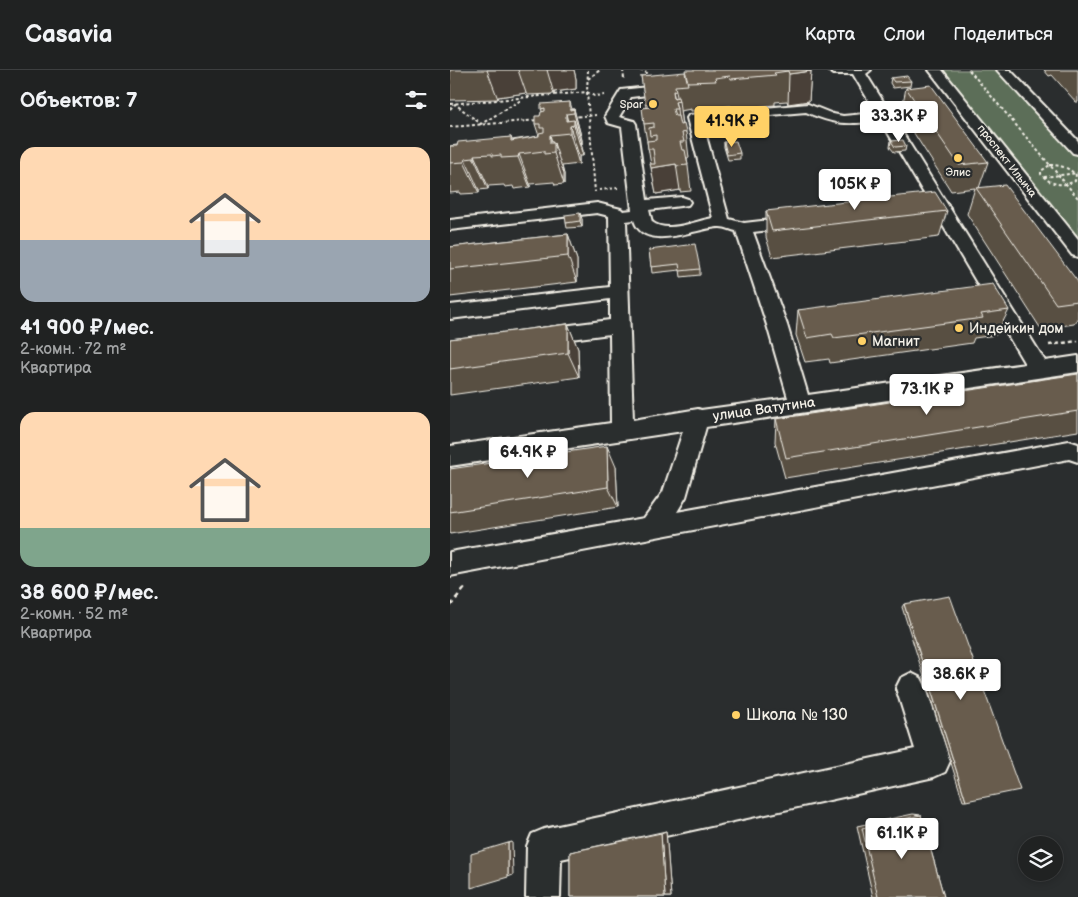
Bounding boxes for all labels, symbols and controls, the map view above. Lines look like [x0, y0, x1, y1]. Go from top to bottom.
text: Casavia [25, 20, 112, 49]
text: Карта [805, 24, 855, 45]
text: Слои [883, 24, 925, 45]
text: Поделиться [953, 24, 1053, 45]
icon: filters [402, 86, 430, 114]
text: Объектов: 7 [20, 88, 138, 113]
place label: Spar [620, 98, 644, 111]
marker: Spar [647, 98, 659, 110]
pin: 33.3K ₽ [853, 100, 945, 143]
pin: 41.9K ₽ [686, 106, 778, 148]
text: 33.3K ₽ [871, 107, 927, 126]
text: 41.9K ₽ [705, 112, 759, 131]
street label: проспект Ильича [975, 122, 1040, 200]
marker: Элис [952, 152, 964, 164]
place label: Элис [945, 166, 971, 179]
pin: 105K ₽ [814, 168, 896, 211]
text: 105K ₽ [830, 175, 880, 194]
icon: home [180, 180, 270, 270]
text: 41 900 ₽/мес. [20, 315, 154, 340]
place label: Индейкин дом [969, 320, 1064, 337]
marker: Индейкин дом [953, 322, 965, 334]
place label: Магнит [872, 333, 920, 350]
marker: Магнит [856, 335, 868, 347]
text: 2-комн. · 72 m² [20, 340, 126, 359]
text: Квартира [20, 359, 92, 378]
pin: 73.1K ₽ [881, 374, 973, 416]
text: 73.1K ₽ [901, 380, 953, 399]
street label: улица Ватутина [712, 393, 817, 425]
pin: 64.9K ₽ [482, 436, 574, 479]
text: 64.9K ₽ [500, 443, 556, 462]
icon: home [180, 445, 270, 535]
text: 38 600 ₽/мес. [20, 580, 158, 605]
text: 2-комн. · 52 m² [20, 605, 128, 624]
text: Квартира [20, 624, 92, 643]
pin: 38.6K ₽ [915, 658, 1007, 701]
text: 38.6K ₽ [933, 665, 989, 684]
place label: Школа № 130 [746, 706, 848, 725]
marker: Школа № 130 [730, 709, 742, 721]
pin: 61.1K ₽ [856, 818, 948, 860]
text: 61.1K ₽ [876, 824, 928, 843]
map controls [1018, 836, 1063, 881]
button: layers [1018, 836, 1063, 881]

